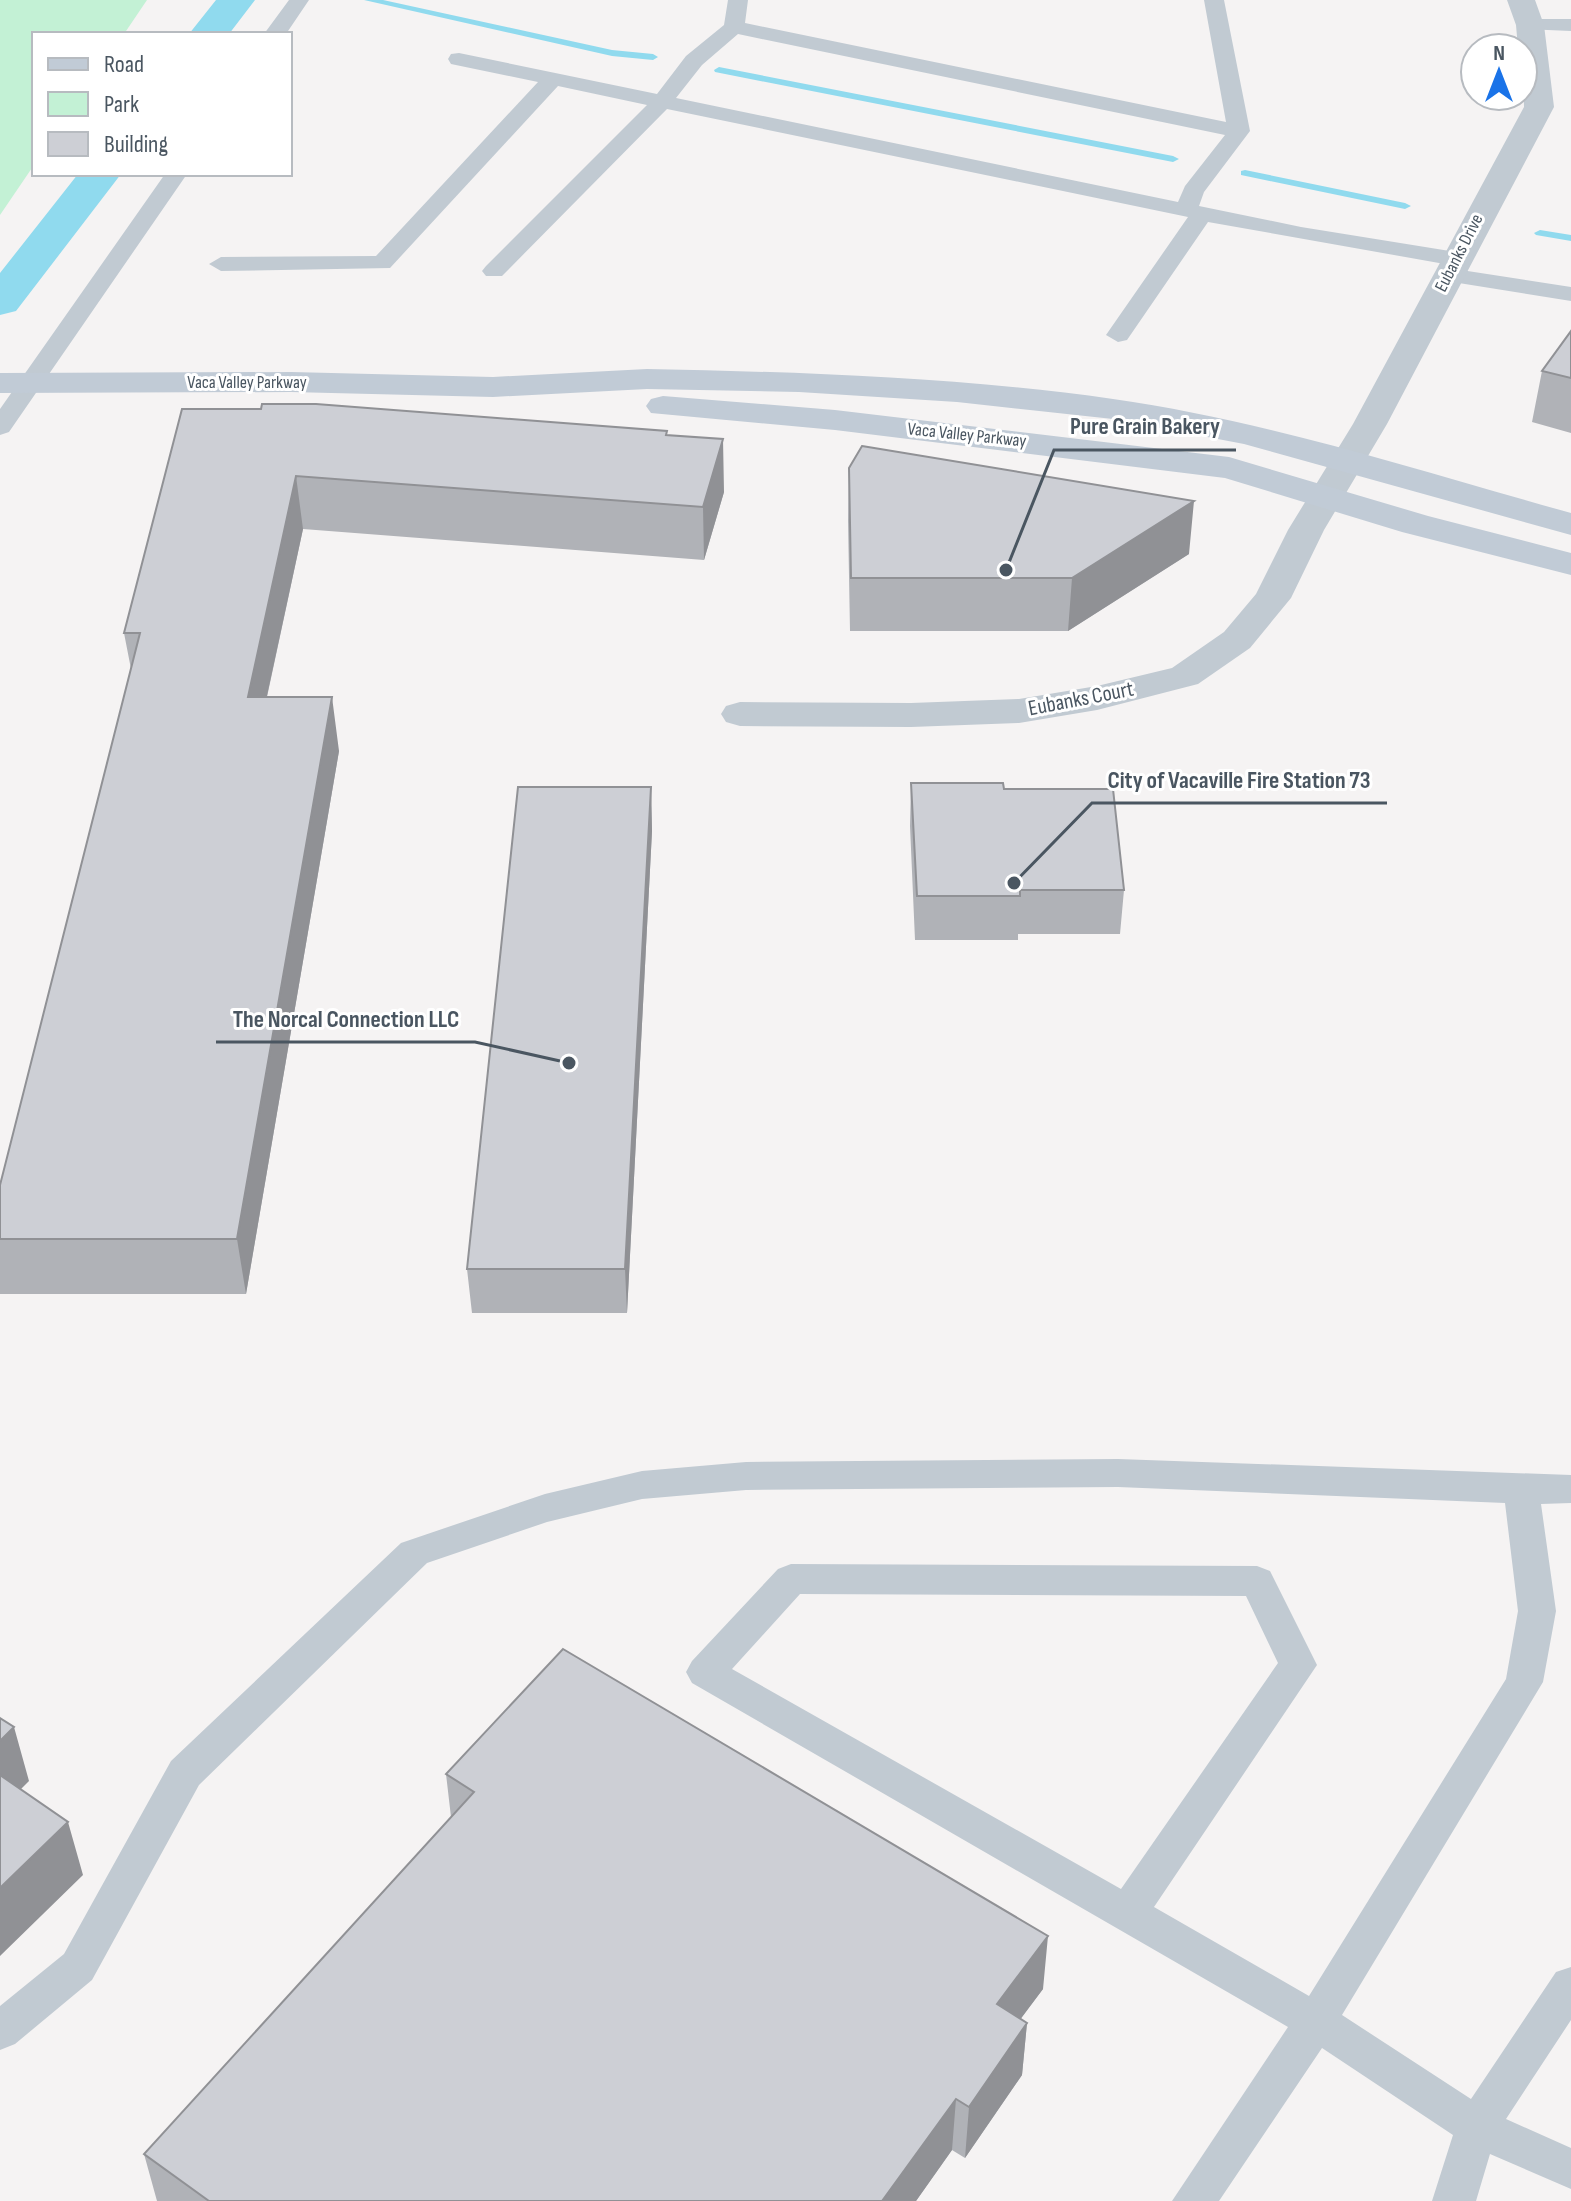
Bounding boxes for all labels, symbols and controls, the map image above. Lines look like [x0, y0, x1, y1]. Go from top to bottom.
legend [32, 32, 292, 176]
north arrow [1459, 32, 1539, 112]
text: N [1493, 40, 1505, 67]
text: Road [104, 50, 144, 79]
text: Park [104, 90, 139, 119]
text: Building [104, 130, 168, 159]
street label: Eubanks Drive [1430, 211, 1488, 295]
street label: Vaca Valley Parkway [187, 372, 307, 393]
callout: Pure Grain Bakery [1054, 402, 1236, 450]
text: Pure Grain Bakery [1070, 412, 1220, 441]
street label: Vaca Valley Parkway [907, 418, 1027, 452]
street label: Eubanks Court [1026, 676, 1136, 722]
callout: City of Vacaville Fire Station 73 [1092, 755, 1387, 803]
text: City of Vacaville Fire Station 73 [1107, 766, 1371, 795]
callout: The Norcal Connection LLC [216, 994, 475, 1042]
text: The Norcal Connection LLC [233, 1005, 459, 1034]

